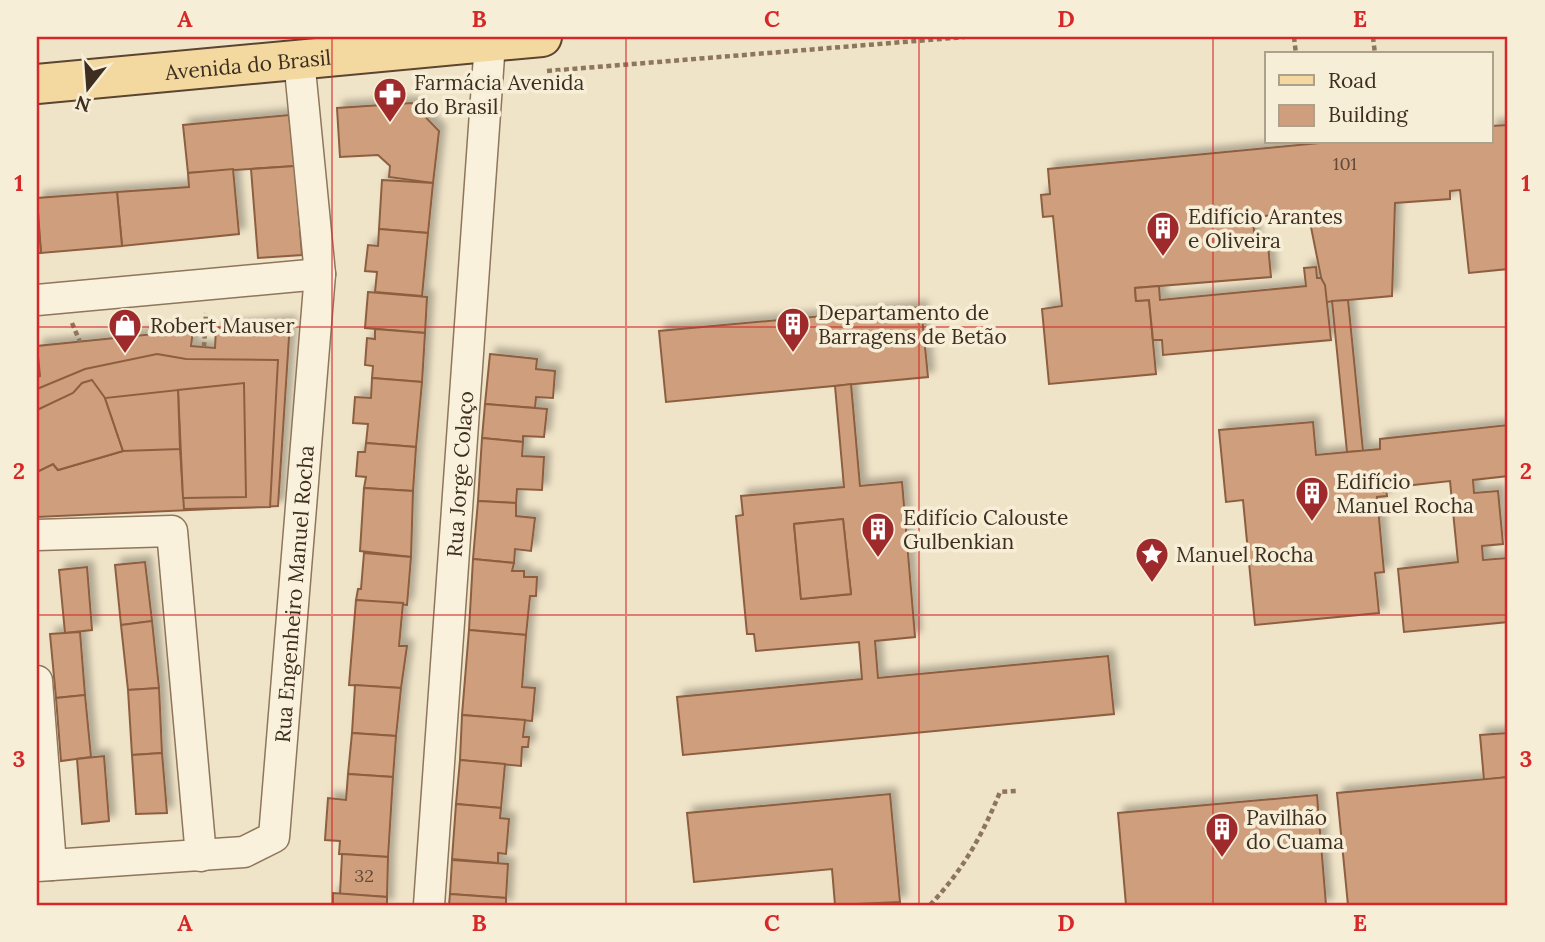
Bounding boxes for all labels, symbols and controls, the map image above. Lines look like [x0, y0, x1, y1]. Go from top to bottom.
text: A [177, 4, 193, 33]
text: B [471, 4, 487, 33]
text: C [764, 4, 780, 33]
text: D [1057, 4, 1075, 33]
text: E [1353, 4, 1367, 33]
street label: Avenida do Brasil [163, 43, 332, 86]
north arrow [52, 52, 122, 122]
legend [1265, 52, 1492, 144]
text: Road [1328, 67, 1377, 94]
place label: Farmácia Avenida do Brasil [414, 69, 584, 120]
pharmacy icon: Farmácia Avenida do Brasil [371, 75, 409, 124]
text: N [72, 91, 94, 118]
text: Building [1328, 101, 1408, 128]
house number: 101 [1333, 152, 1357, 175]
text: 1 [14, 168, 24, 197]
text: 1 [1521, 168, 1531, 197]
place label: Edifício Arantes e Oliveira [1188, 203, 1343, 254]
building icon: Edifício Arantes e Oliveira [1144, 209, 1182, 258]
place label: Departamento de Barragens de Betão [818, 299, 1007, 350]
building icon: Departamento de Barragens de Betão [774, 305, 812, 354]
shop icon: Robert Mauser [106, 306, 144, 355]
place label: Robert Mauser [150, 312, 295, 339]
street label: Rua Jorge Colaço [440, 390, 479, 558]
street label: Rua Engenheiro Manuel Rocha [268, 444, 319, 744]
text: 2 [13, 456, 25, 485]
text: 2 [1520, 456, 1532, 485]
place label: Edifício Manuel Rocha [1336, 468, 1474, 519]
building icon: Edifício Manuel Rocha [1293, 474, 1331, 523]
place label: Edifício Calouste Gulbenkian [903, 504, 1068, 555]
building icon: Edifício Calouste Gulbenkian [859, 510, 897, 559]
place icon: Manuel Rocha [1133, 535, 1171, 584]
place label: Manuel Rocha [1176, 541, 1314, 568]
text: 3 [13, 744, 25, 773]
text: 3 [1520, 744, 1532, 773]
place label: Pavilhão do Cuama [1246, 804, 1344, 855]
building icon: Pavilhão do Cuama [1203, 810, 1241, 859]
house number: 32 [354, 864, 374, 887]
text: A [177, 908, 193, 937]
text: B [471, 908, 487, 937]
text: C [764, 908, 780, 937]
text: D [1057, 908, 1075, 937]
text: E [1353, 908, 1367, 937]

